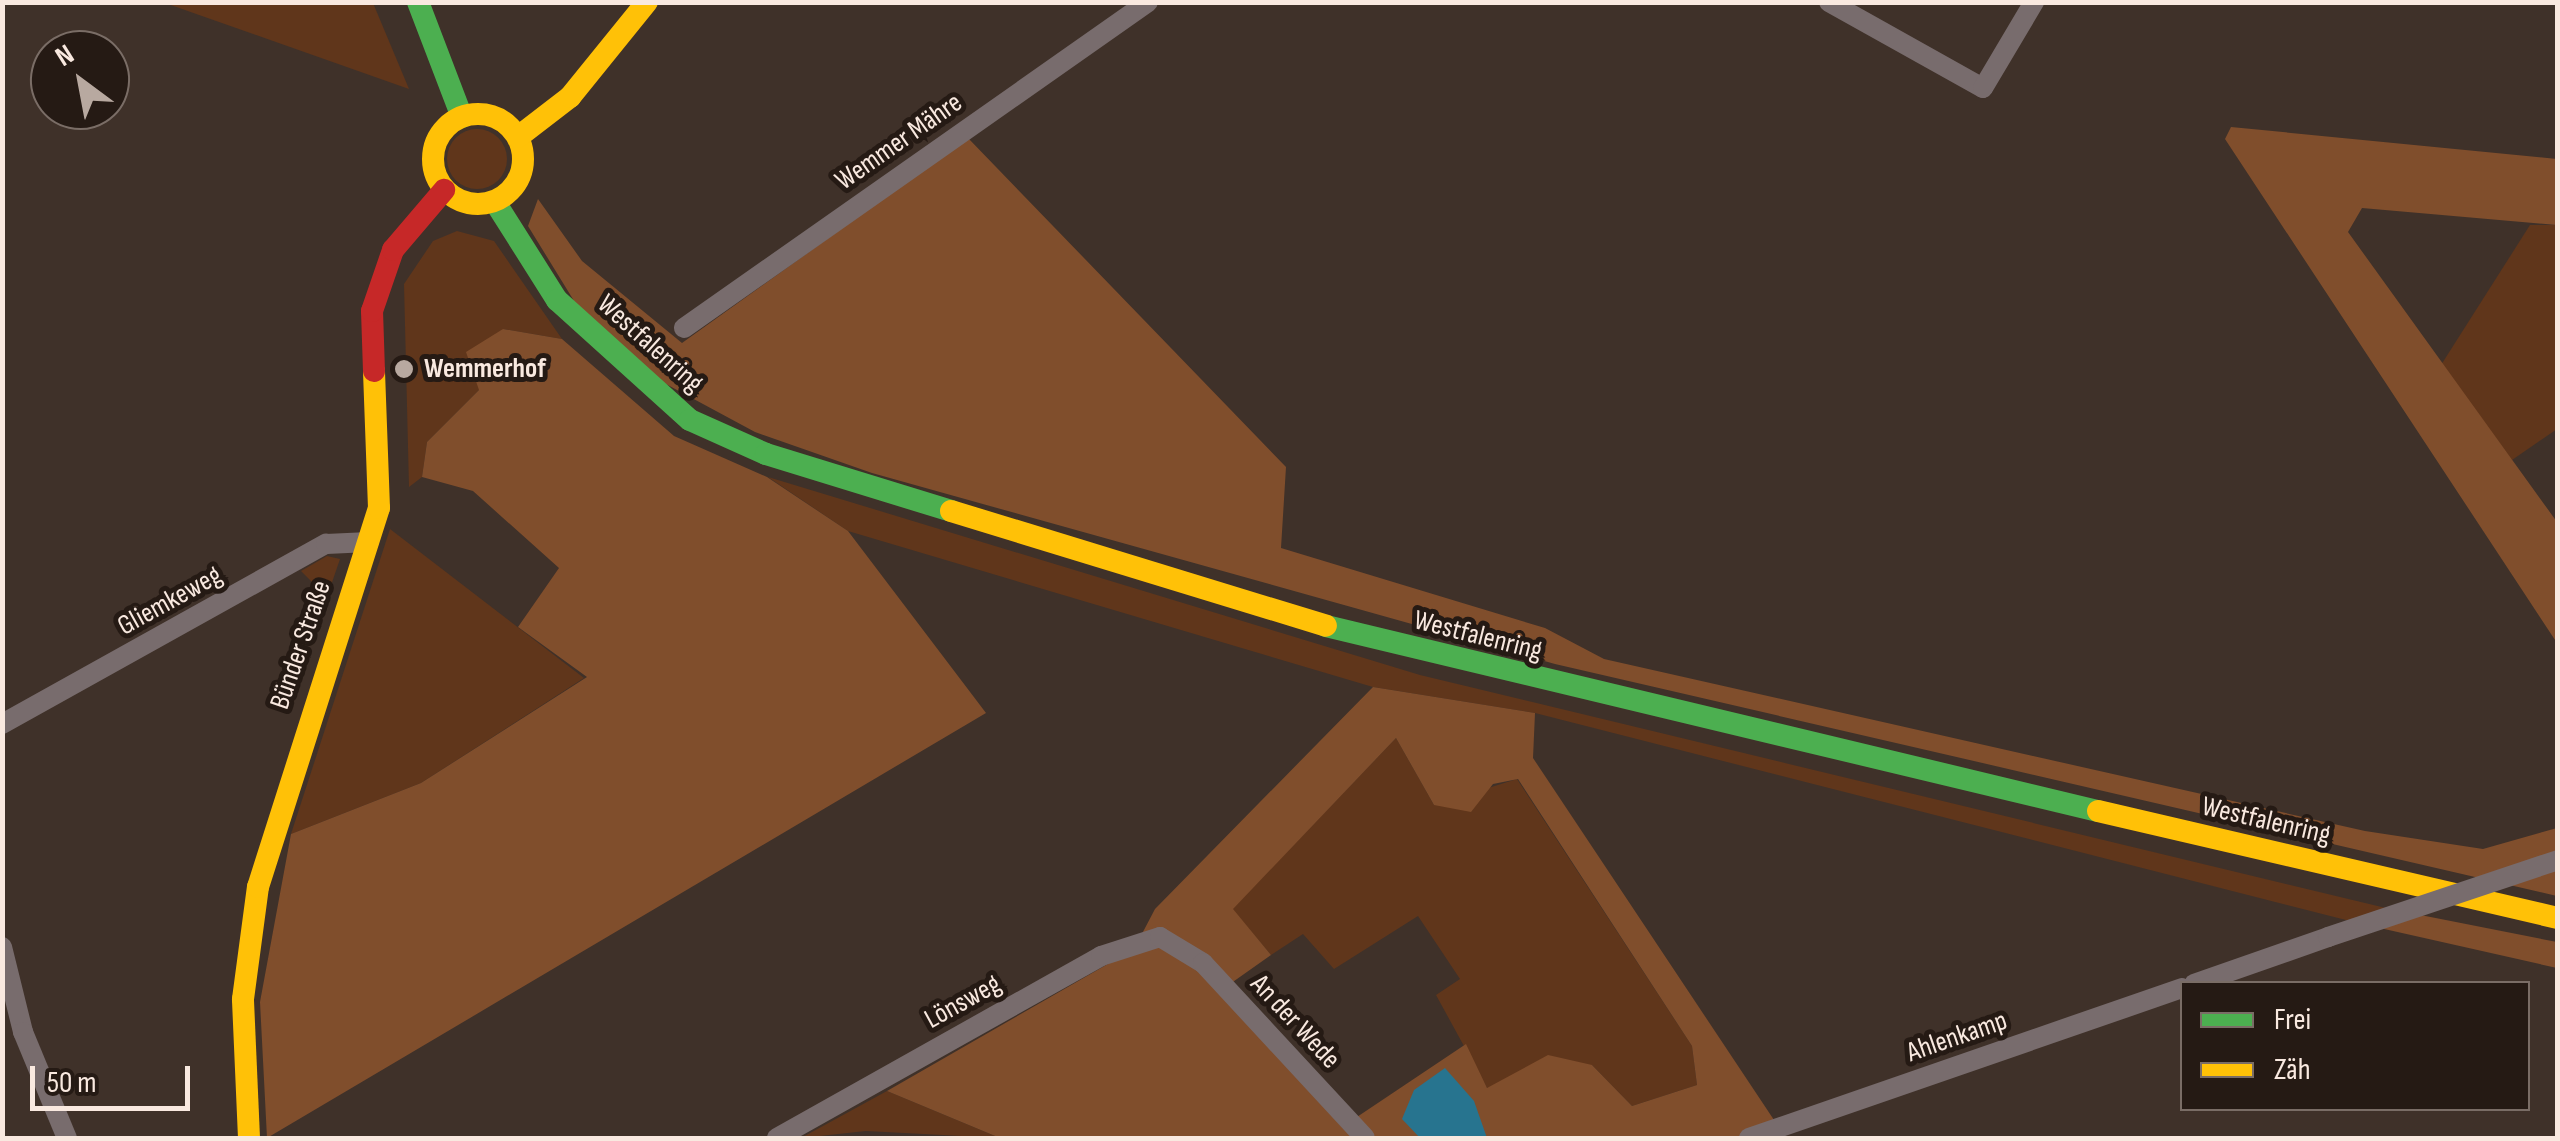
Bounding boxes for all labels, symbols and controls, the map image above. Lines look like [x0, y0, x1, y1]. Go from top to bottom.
north arrow [30, 30, 130, 130]
text: N [50, 38, 80, 74]
street label: Wemmer Mähre [829, 86, 969, 198]
street label: Westfalenring [590, 288, 710, 400]
place label: Wemmerhof [424, 352, 546, 386]
marker: Wemmerhof [393, 358, 415, 380]
street label: Gliemkeweg [112, 559, 228, 643]
street label: Bünder Straße [263, 576, 339, 714]
street label: Westfalenring [1410, 604, 1546, 668]
street label: Westfalenring [2198, 790, 2334, 852]
street label: Lönsweg [919, 967, 1007, 1037]
street label: An der Wede [1243, 968, 1347, 1076]
legend [2180, 981, 2530, 1111]
text: Frei [2274, 1002, 2311, 1038]
street label: Ahlenkamp [1902, 1004, 2012, 1070]
scale bar [35, 1046, 195, 1108]
text: Zäh [2274, 1052, 2310, 1088]
text: 50 m [47, 1065, 96, 1101]

